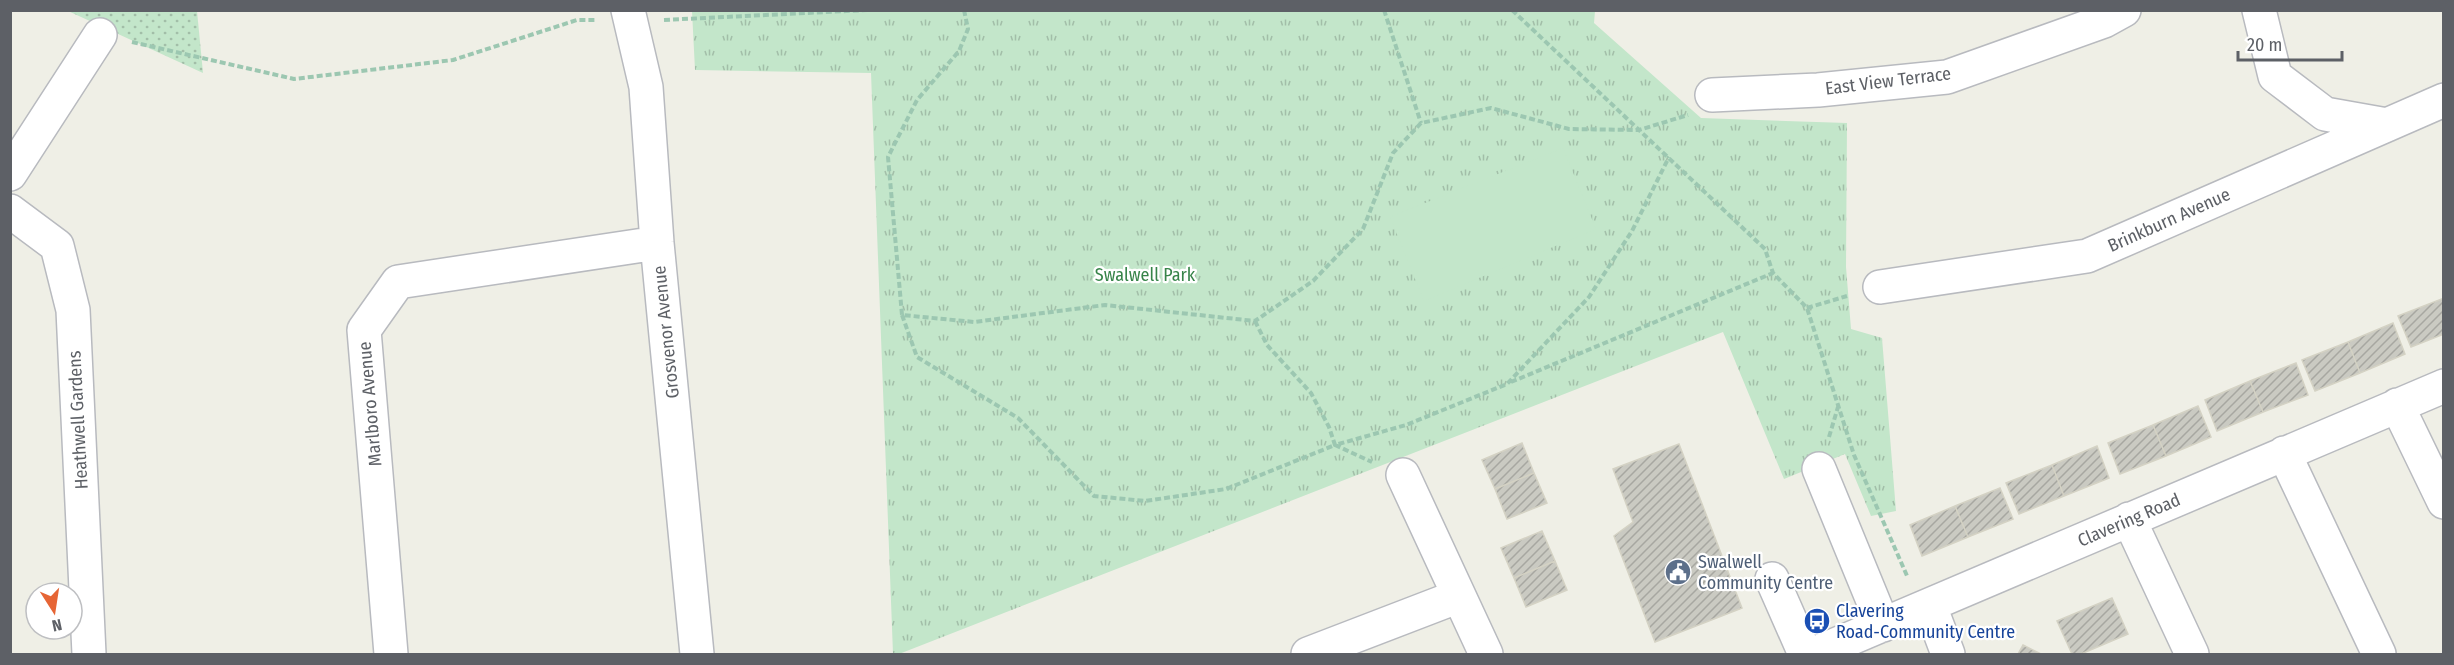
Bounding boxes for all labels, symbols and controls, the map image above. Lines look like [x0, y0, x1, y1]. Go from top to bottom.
scale bar [2238, 24, 2342, 62]
text: 20 m [2247, 34, 2282, 56]
street label: East View Terrace [1824, 62, 1952, 100]
street label: Brinkburn Avenue [2104, 183, 2234, 257]
street label: Grosvenor Avenue [648, 264, 684, 399]
park label: Swalwell Park [1095, 264, 1196, 286]
street label: Marlboro Avenue [354, 341, 386, 467]
street label: Heathwell Gardens [63, 350, 93, 490]
street label: Clavering Road [2074, 489, 2184, 551]
place label: Swalwell Community Centre [1698, 551, 1833, 594]
public building icon: Swalwell Community Centre [1663, 557, 1693, 587]
north arrow [24, 581, 84, 641]
place label: Clavering Road-Community Centre [1836, 600, 2015, 643]
bus stop icon: Clavering Road-Community Centre [1802, 606, 1832, 636]
text: N [50, 615, 64, 635]

